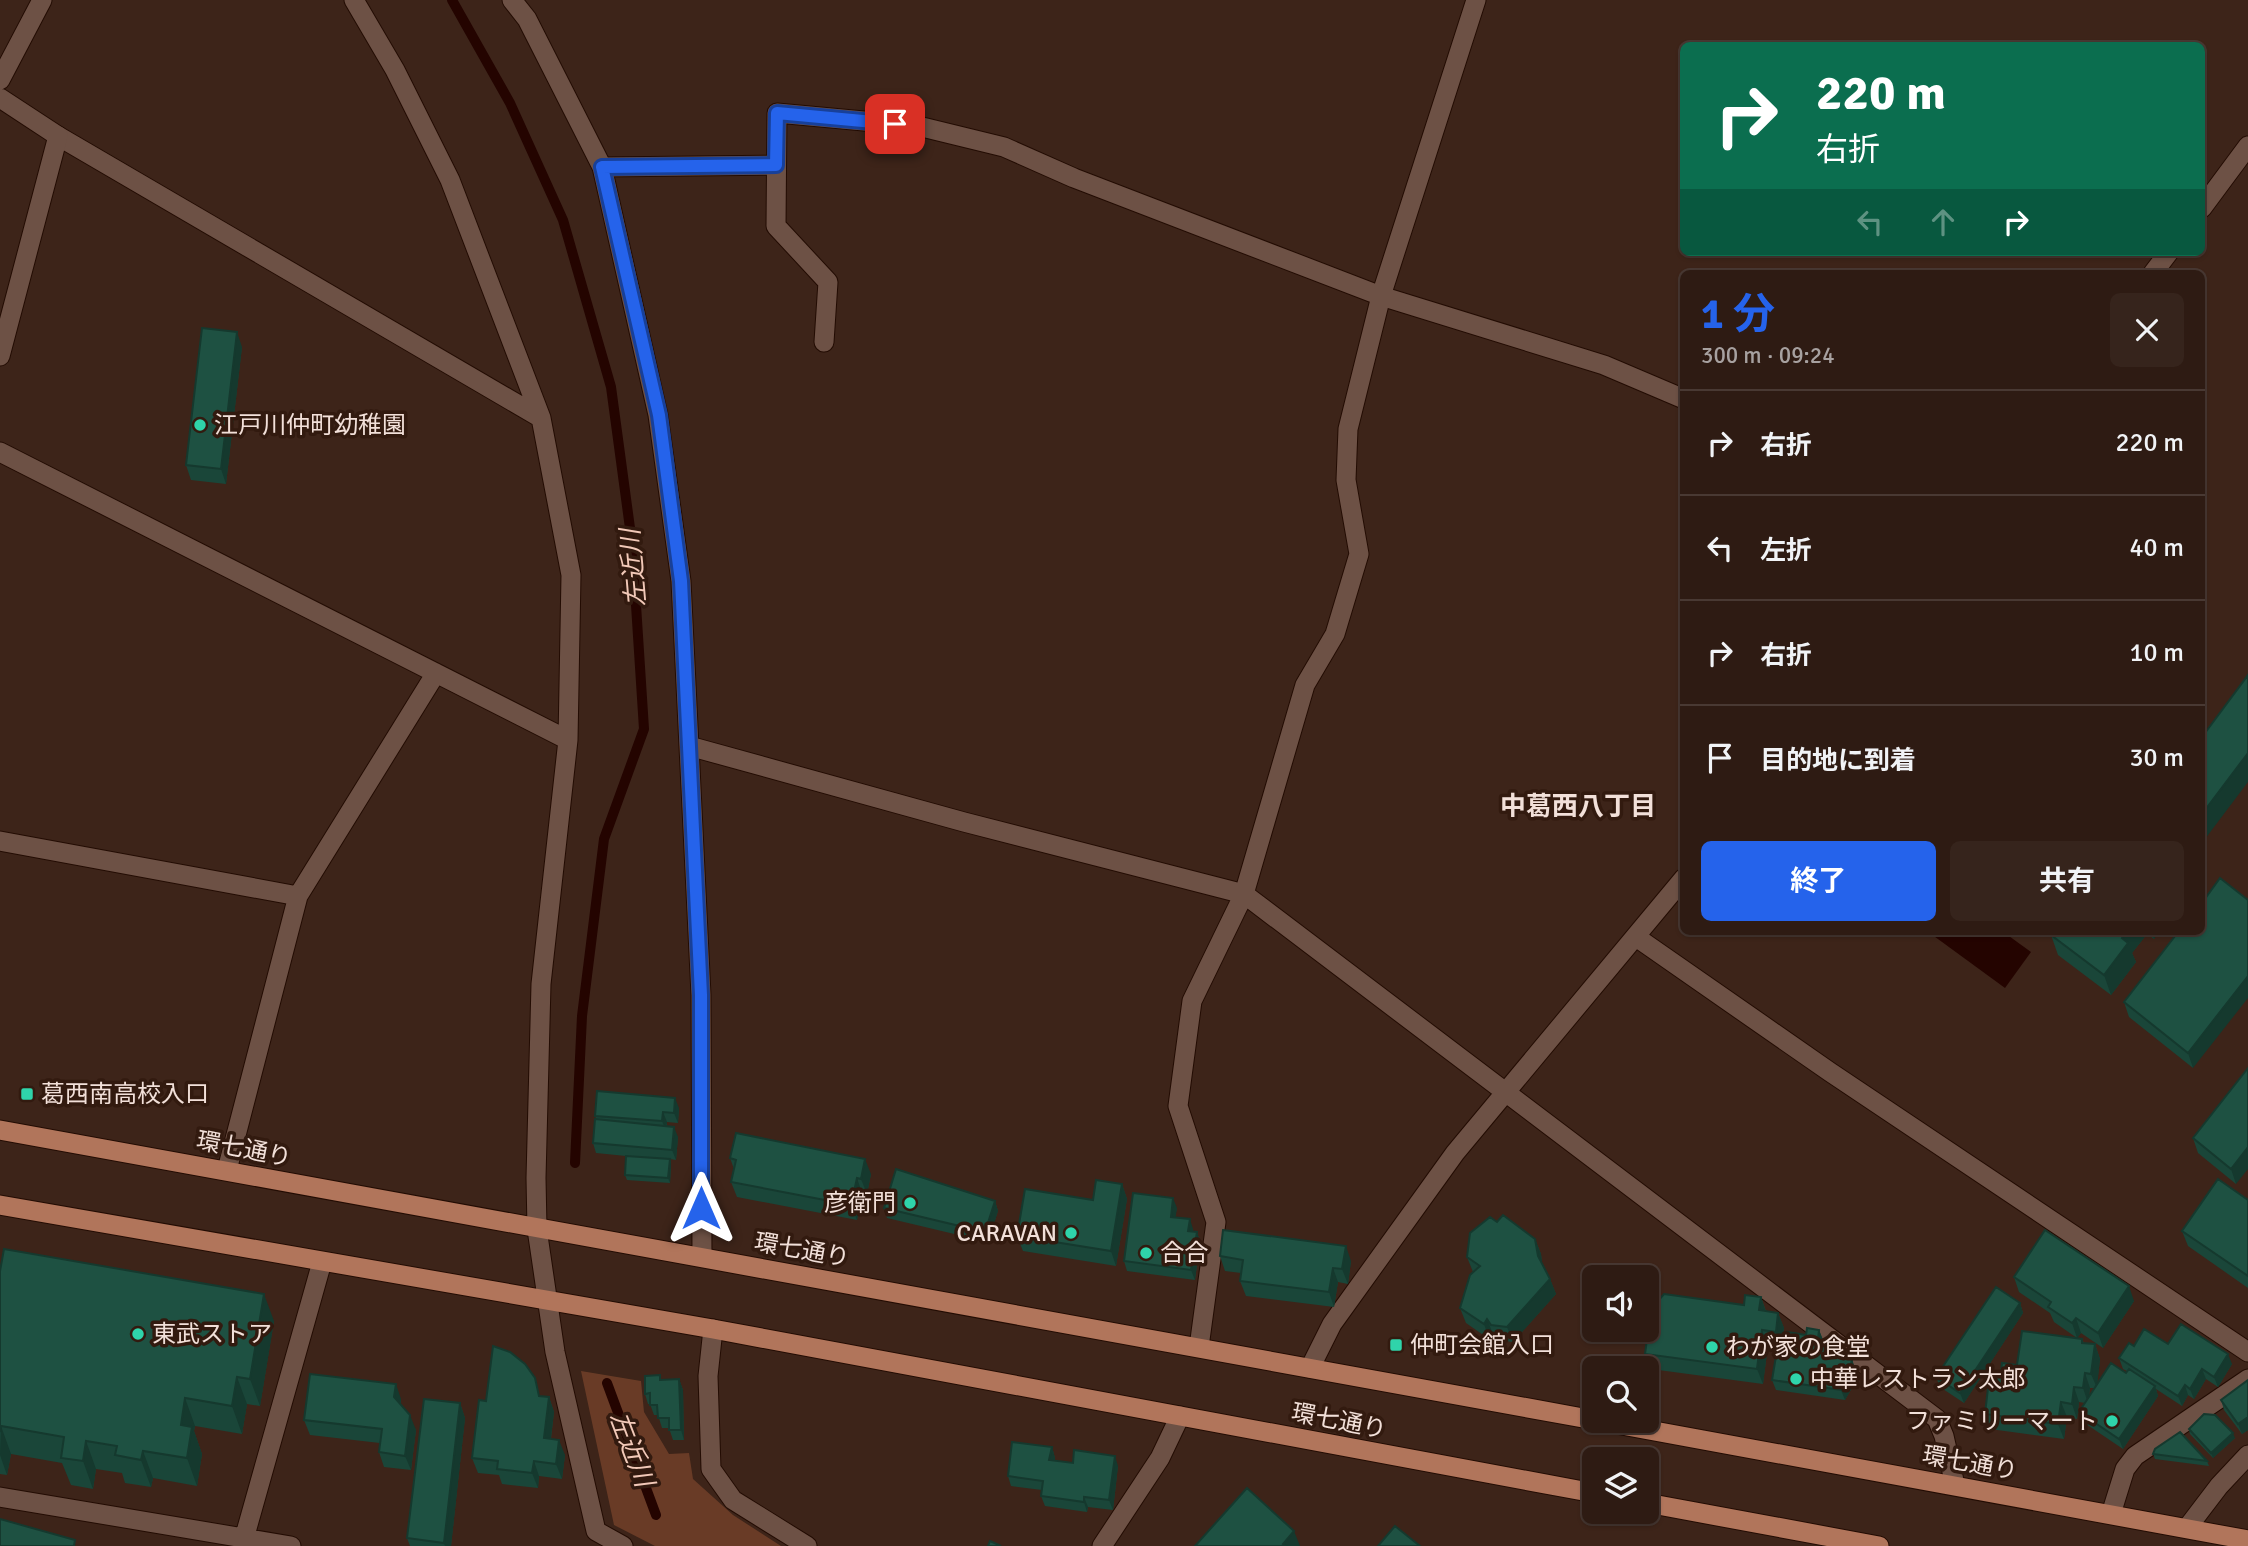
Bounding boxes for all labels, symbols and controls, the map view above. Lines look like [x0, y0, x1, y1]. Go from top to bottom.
text: 220 m [1816, 63, 1946, 123]
icon: right [1701, 70, 1792, 161]
pin [865, 94, 925, 154]
icon: arrive [876, 105, 914, 143]
text: 右折 [1816, 130, 1880, 169]
icon: left [1851, 203, 1889, 241]
icon: ahead [1924, 203, 1962, 241]
icon: right [1997, 203, 2035, 241]
text: 1 分 [1701, 289, 1775, 340]
button: close [2110, 293, 2184, 367]
text: 300 m · 09:24 [1701, 341, 1835, 370]
place label: 江戸川仲町幼稚園 [214, 410, 406, 440]
marker: 江戸川仲町幼稚園 [192, 417, 208, 433]
icon: right [1701, 424, 1739, 462]
text: 220 m [2115, 427, 2184, 459]
text: 右折 [1760, 430, 1812, 462]
water label: 左近川 [614, 525, 653, 608]
icon: left [1701, 529, 1739, 567]
text: 40 m [2129, 532, 2184, 564]
text: 左折 [1760, 535, 1812, 567]
icon: right [1701, 634, 1739, 672]
text: 10 m [2129, 637, 2184, 669]
text: 右折 [1760, 640, 1812, 672]
icon: arrive [1701, 739, 1739, 777]
text: 30 m [2129, 742, 2184, 774]
text: 目的地に到着 [1760, 745, 1916, 777]
district label: 中葛西八丁目 [1500, 791, 1656, 823]
button: 終了 [1701, 841, 1936, 921]
button: 共有 [1950, 841, 2184, 921]
place label: 葛西南高校入口 [41, 1079, 209, 1109]
marker: 葛西南高校入口 [19, 1086, 35, 1102]
street label: 環七通り [194, 1125, 294, 1173]
position arrow [664, 1171, 738, 1245]
place label: 彦衛門 [824, 1188, 896, 1218]
marker: 彦衛門 [902, 1195, 918, 1211]
place label: CARAVAN [956, 1218, 1057, 1248]
marker: CARAVAN [1063, 1225, 1079, 1241]
street label: 環七通り [752, 1227, 852, 1273]
place label: 合合 [1160, 1238, 1208, 1268]
marker: 合合 [1138, 1245, 1154, 1261]
map controls [1582, 1265, 1659, 1524]
button: sound [1582, 1265, 1659, 1342]
place label: 東武ストア [152, 1319, 272, 1349]
marker: 東武ストア [130, 1326, 146, 1342]
place label: 仲町会館入口 [1410, 1330, 1554, 1360]
place label: わが家の食堂 [1726, 1332, 1870, 1362]
marker: 仲町会館入口 [1388, 1337, 1404, 1353]
marker: わが家の食堂 [1704, 1339, 1720, 1355]
button: search [1582, 1356, 1659, 1433]
place label: 中華レストラン太郎 [1810, 1364, 2026, 1394]
marker: 中華レストラン太郎 [1788, 1371, 1804, 1387]
street label: 環七通り [1289, 1397, 1389, 1445]
place label: ファミリーマート [1906, 1406, 2098, 1436]
water label: 左近川 [602, 1407, 661, 1494]
marker: ファミリーマート [2104, 1413, 2120, 1429]
street label: 環七通り [1920, 1440, 2020, 1486]
button: layers [1582, 1447, 1659, 1524]

